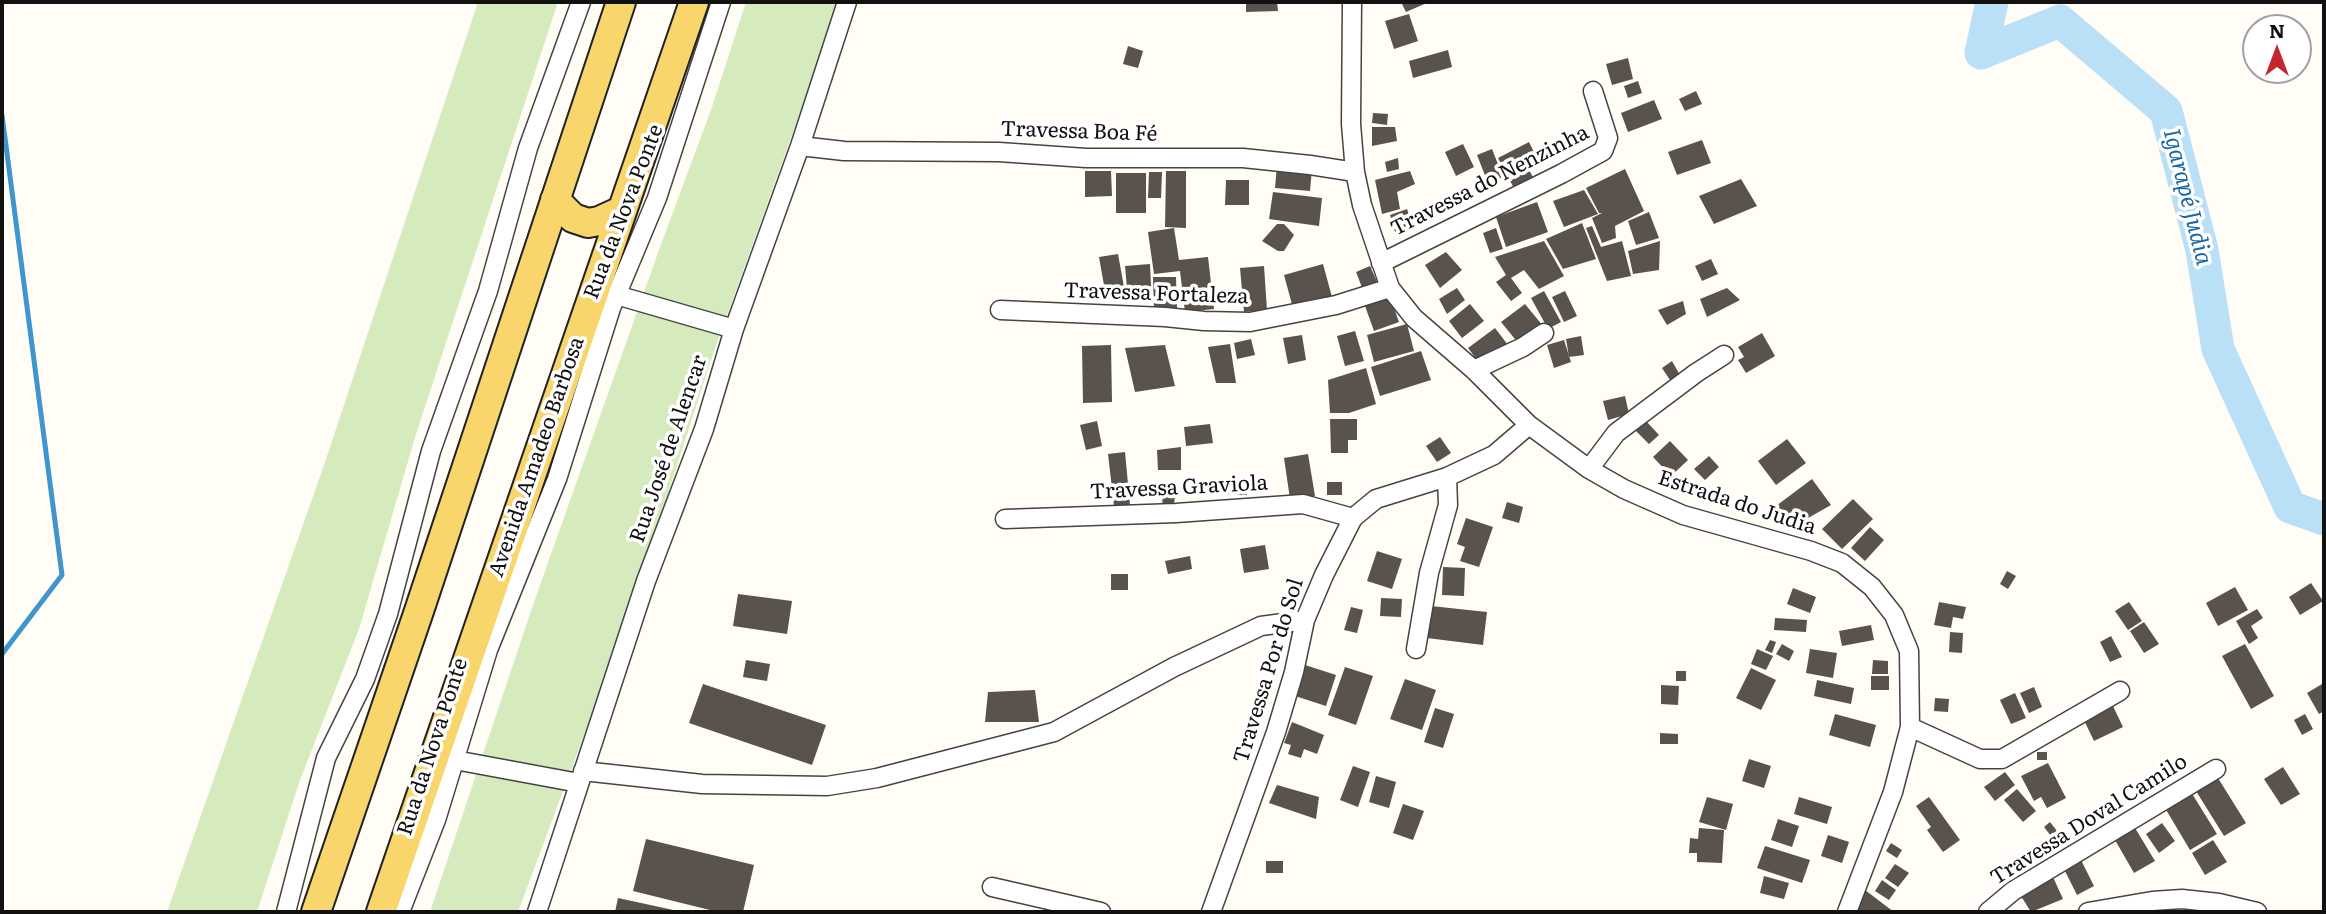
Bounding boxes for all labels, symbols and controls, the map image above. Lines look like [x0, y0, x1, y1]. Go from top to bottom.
north arrow [2242, 14, 2312, 84]
text: N [2269, 16, 2285, 44]
street label: Travessa Boa Fé [1000, 117, 1158, 147]
street label: Travessa do Nenzinha [1387, 120, 1593, 242]
street label: Rua da Nova Ponte [579, 121, 669, 303]
water label: Igarapé Judia [2157, 126, 2217, 268]
street label: Travessa Fortaleza [1063, 278, 1249, 310]
street label: Avenida Amadeo Barbosa [484, 334, 590, 580]
street label: Rua José de Alencar [625, 352, 713, 546]
street label: Estrada do Judia [1655, 466, 1819, 540]
street label: Travessa Graviola [1089, 471, 1269, 505]
street label: Travessa Por do Sol [1229, 576, 1309, 766]
street label: Rua da Nova Ponte [392, 655, 474, 839]
street label: Travessa Doval Camilo [1986, 749, 2192, 891]

